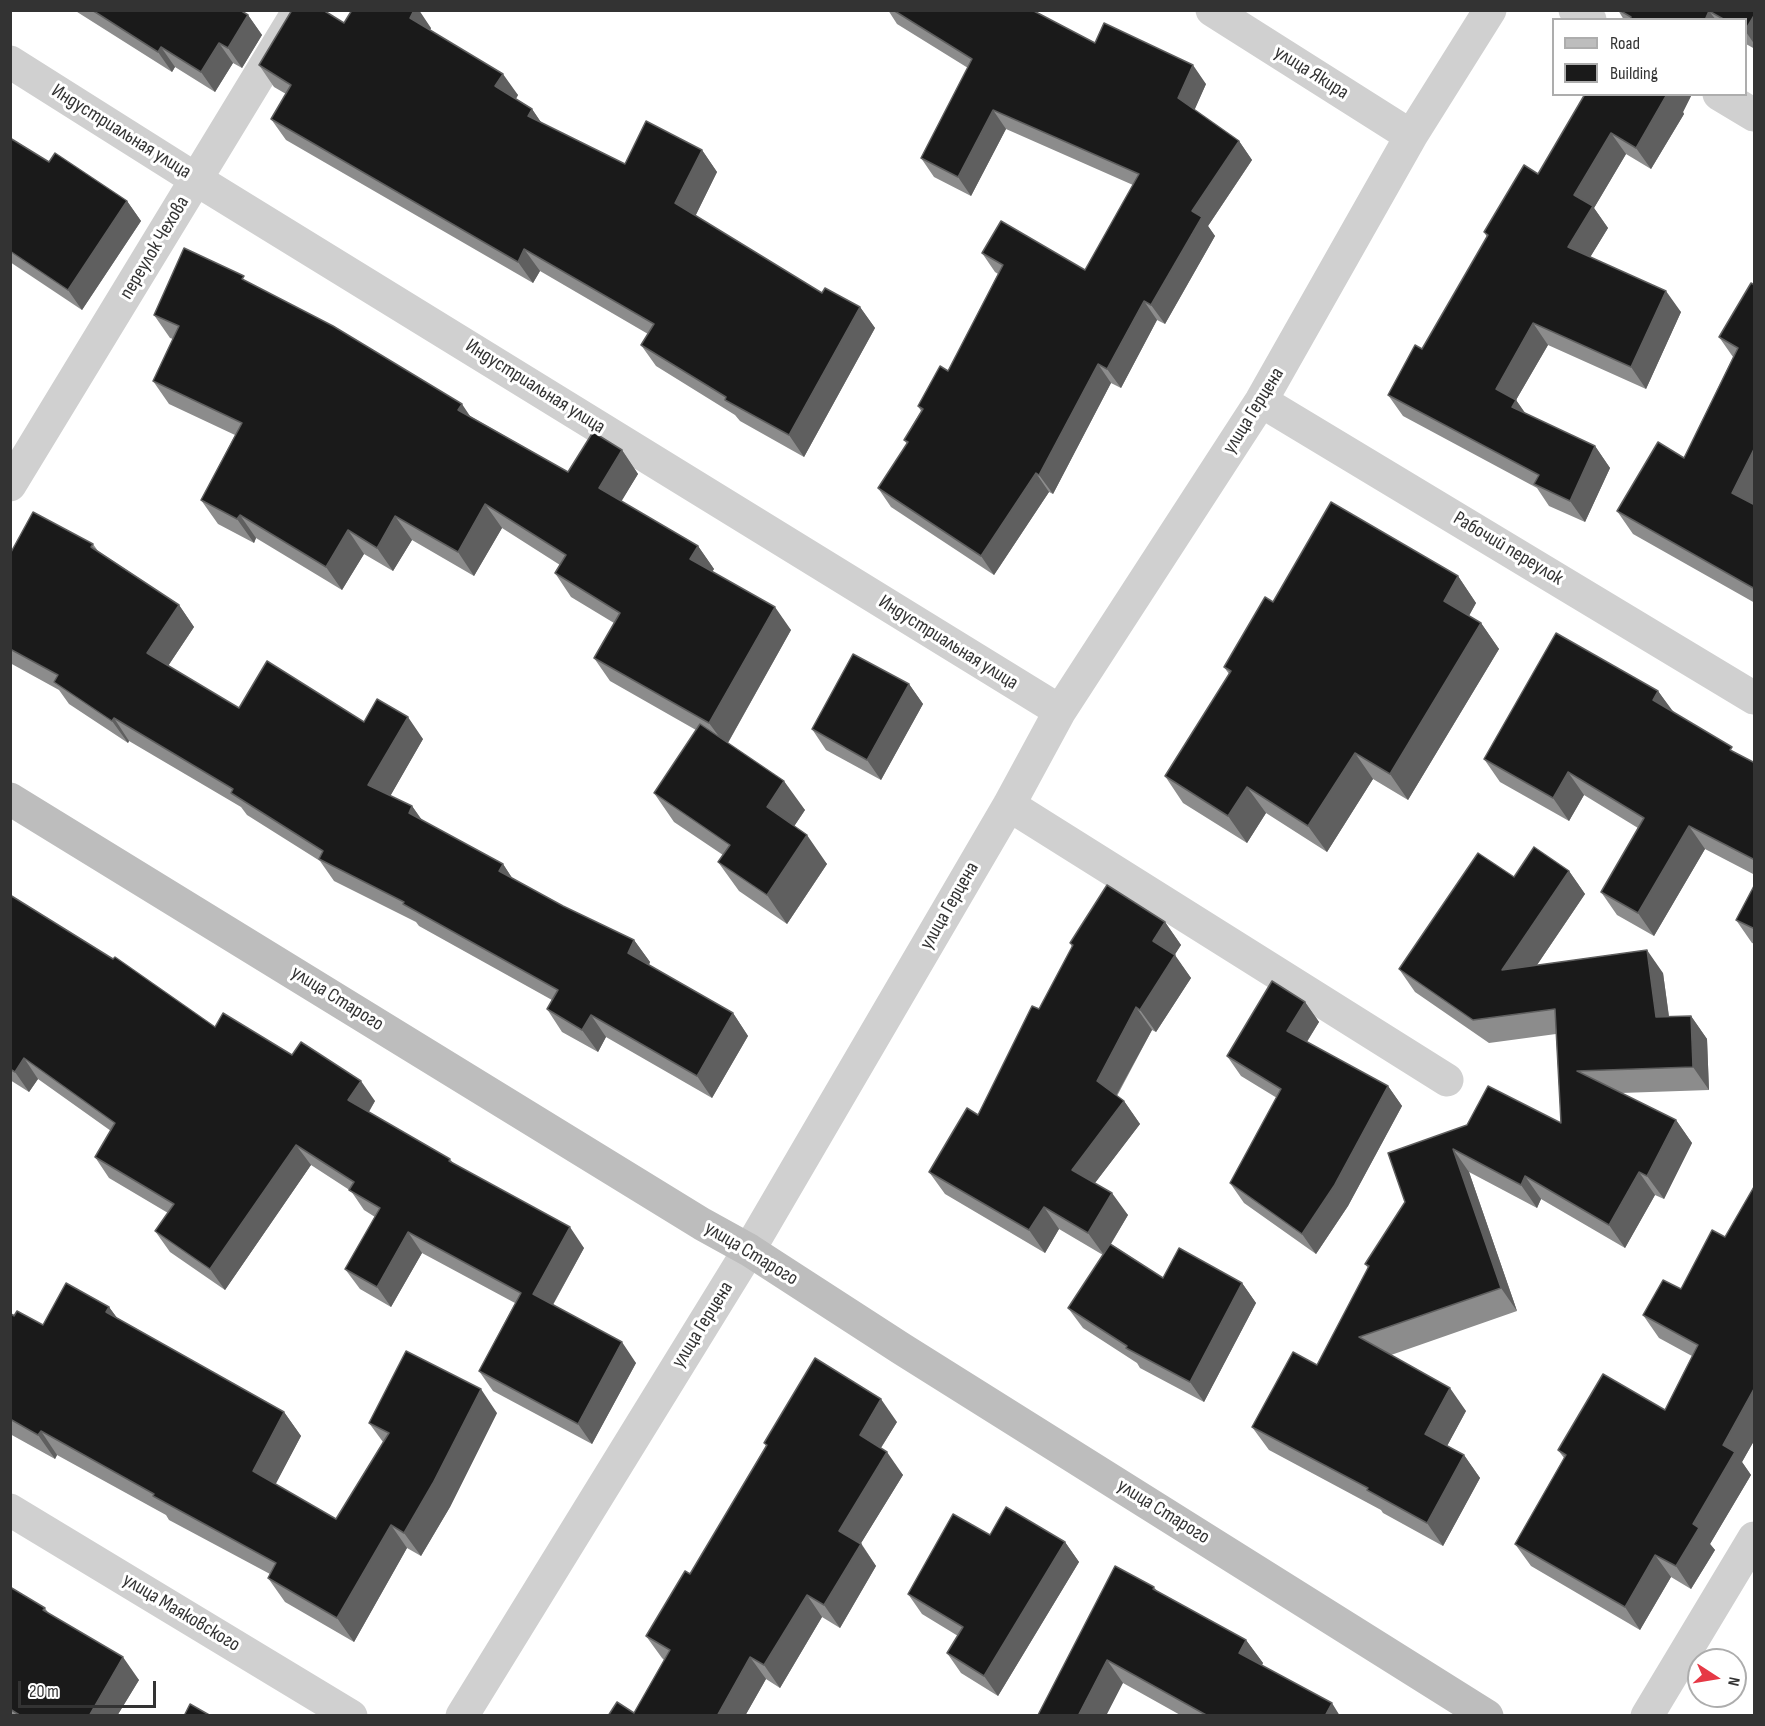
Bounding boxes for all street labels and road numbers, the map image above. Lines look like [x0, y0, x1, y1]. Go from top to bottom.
street label: улица Якира [1269, 41, 1353, 105]
street label: Индустриальная улица [47, 79, 195, 185]
street label: переулок Чехова [115, 192, 195, 304]
street label: Индустриальная улица [461, 334, 609, 440]
street label: улица Герцена [1218, 364, 1290, 458]
street label: Рабочий переулок [1449, 507, 1567, 591]
street label: Индустриальная улица [874, 590, 1022, 696]
street label: улица Герцена [915, 858, 985, 954]
street label: улица Старого [286, 961, 388, 1037]
street label: улица Старого [700, 1217, 802, 1291]
street label: улица Герцена [667, 1278, 739, 1372]
street label: улица Старого [1112, 1474, 1214, 1550]
street label: улица Маяковского [118, 1568, 244, 1658]

